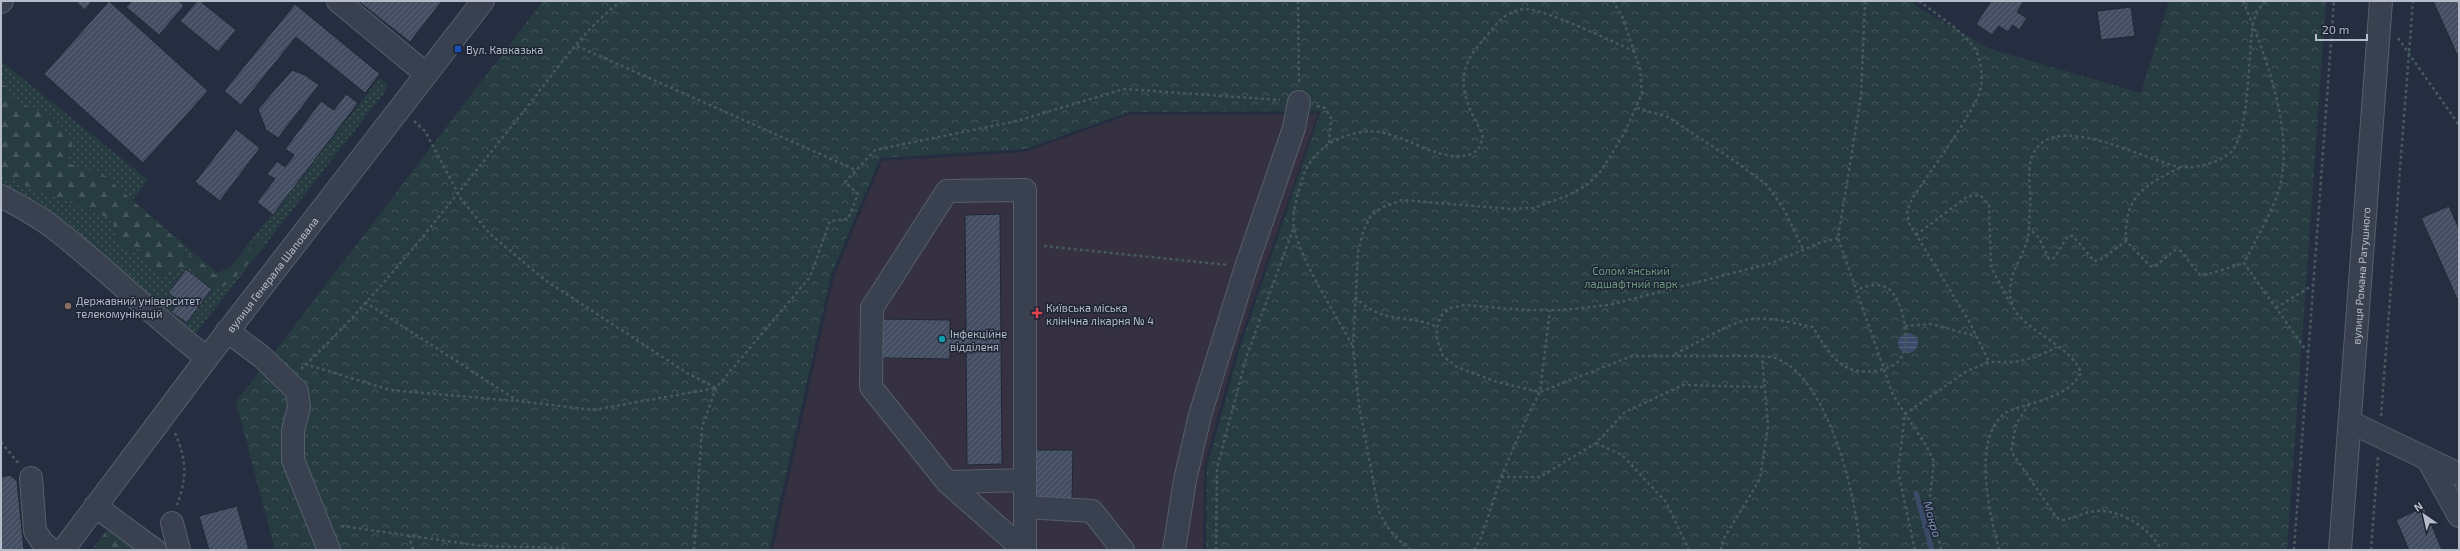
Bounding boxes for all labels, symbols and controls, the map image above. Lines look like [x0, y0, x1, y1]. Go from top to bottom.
scale bar [2316, 16, 2367, 42]
text: 20 m [2322, 22, 2349, 36]
place label: Вул. Кавказька [466, 43, 543, 57]
marker: Вул. Кавказька [453, 44, 463, 54]
street label: вулиця Романа Ратушного [2349, 207, 2372, 345]
street label: вулиця Генерала Шаповала [223, 214, 320, 334]
park label: Солом'янський ладшафтний парк [1584, 264, 1678, 290]
place label: Державний університет телекомунікацій [76, 294, 201, 321]
marker: Державний університет телекомунікацій [63, 301, 73, 311]
place label: Київська міська клінічна лікарня № 4 [1046, 301, 1154, 327]
marker: Київська міська клінічна лікарня № 4 [1031, 307, 1043, 319]
place label: Інфекційне відділеня [950, 327, 1007, 353]
marker: Інфекційне відділеня [937, 334, 947, 344]
north arrow [2404, 495, 2444, 535]
water label: Мокра [1921, 499, 1945, 539]
text: N [2411, 499, 2425, 514]

